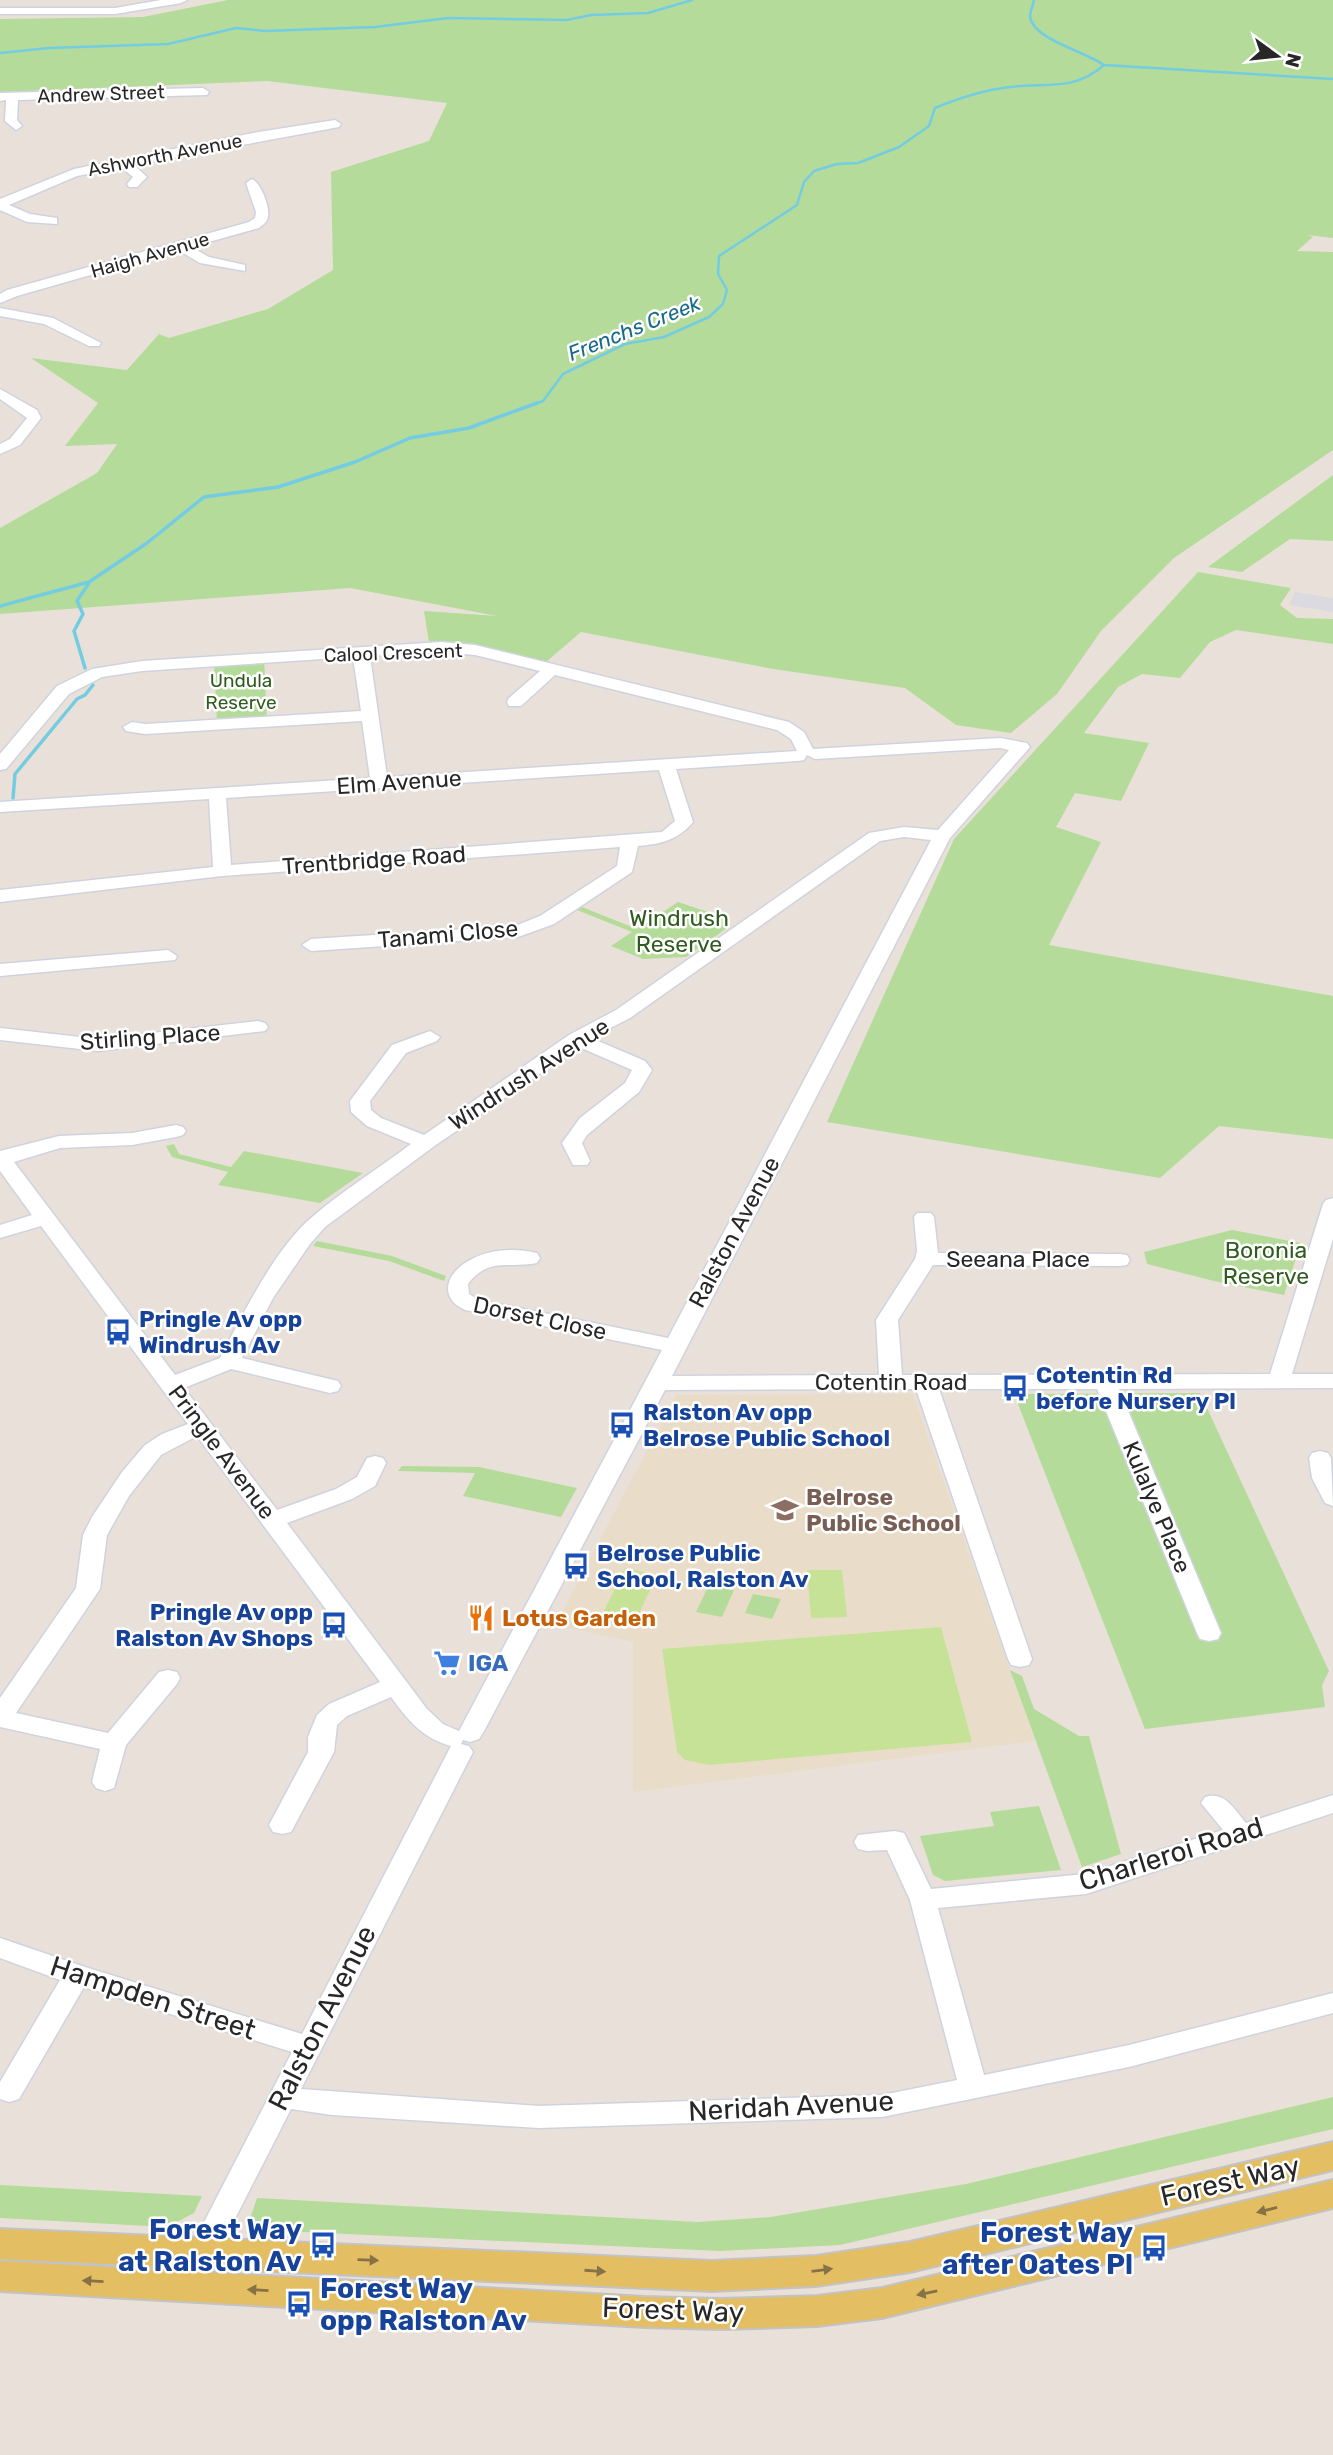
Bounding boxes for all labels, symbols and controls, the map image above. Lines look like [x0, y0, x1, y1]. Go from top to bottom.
north arrow [1242, 21, 1312, 91]
text: N [1280, 51, 1306, 70]
street label: Andrew Street [37, 80, 166, 108]
street label: Ashworth Avenue [86, 129, 244, 181]
street label: Haigh Avenue [88, 227, 212, 283]
water label: Frenchs Creek [564, 290, 705, 366]
street label: Calool Crescent [323, 639, 463, 667]
park label: Undula Reserve [205, 669, 277, 714]
street label: Elm Avenue [335, 764, 463, 800]
street label: Trentbridge Road [281, 840, 467, 880]
park label: Windrush Reserve [629, 904, 729, 958]
street label: Tanami Close [377, 914, 519, 954]
street label: Windrush Avenue [444, 1012, 614, 1136]
street label: Stirling Place [79, 1018, 221, 1056]
street label: Ralston Avenue [682, 1152, 786, 1312]
park label: Boronia Reserve [1223, 1236, 1309, 1290]
street label: Seeana Place [946, 1245, 1090, 1273]
street label: Dorset Close [471, 1290, 609, 1346]
place label: Pringle Av opp Windrush Av [139, 1305, 302, 1359]
bus stop icon: Pringle Av opp Windrush Av [103, 1317, 133, 1347]
place label: Cotentin Rd before Nursery Pl [1036, 1361, 1236, 1415]
street label: Cotentin Road [815, 1368, 967, 1396]
bus stop icon: Cotentin Rd before Nursery Pl [1000, 1373, 1030, 1403]
street label: Pringle Avenue [162, 1379, 282, 1525]
place label: Ralston Av opp Belrose Public School [643, 1398, 890, 1452]
bus stop icon: Ralston Av opp Belrose Public School [607, 1410, 637, 1440]
street label: Kulalye Place [1117, 1437, 1197, 1577]
place label: Belrose Public School [806, 1483, 961, 1537]
school or university icon: Belrose Public School [770, 1495, 800, 1525]
place label: Belrose Public School, Ralston Av [597, 1539, 809, 1593]
bus stop icon: Belrose Public School, Ralston Av [561, 1551, 591, 1581]
place label: Pringle Av opp Ralston Av Shops [115, 1598, 313, 1652]
restaurant icon: Lotus Garden [466, 1603, 496, 1633]
place label: Lotus Garden [502, 1604, 656, 1632]
bus stop icon: Pringle Av opp Ralston Av Shops [319, 1610, 349, 1640]
supermarket icon: IGA [432, 1648, 462, 1678]
place label: IGA [468, 1649, 509, 1677]
street label: Charleroi Road [1075, 1810, 1267, 1898]
street label: Ralston Avenue [261, 1920, 383, 2116]
street label: Hampden Street [46, 1949, 260, 2047]
street label: Neridah Avenue [687, 2084, 895, 2128]
street label: Forest Way [1157, 2149, 1303, 2213]
one-way arrow [1256, 2205, 1278, 2216]
place label: Forest Way at Ralston Av [118, 2213, 302, 2278]
place label: Forest Way after Oates Pl [942, 2216, 1133, 2281]
bus stop icon: Forest Way at Ralston Av [308, 2230, 338, 2260]
bus stop icon: Forest Way after Oates Pl [1139, 2233, 1169, 2263]
one-way arrow [357, 2254, 379, 2265]
one-way arrow [812, 2264, 834, 2275]
one-way arrow [585, 2265, 607, 2276]
place label: Forest Way opp Ralston Av [320, 2272, 527, 2337]
one-way arrow [82, 2275, 104, 2286]
one-way arrow [247, 2284, 269, 2295]
one-way arrow [916, 2288, 938, 2299]
bus stop icon: Forest Way opp Ralston Av [284, 2289, 314, 2319]
street label: Forest Way [601, 2291, 745, 2329]

